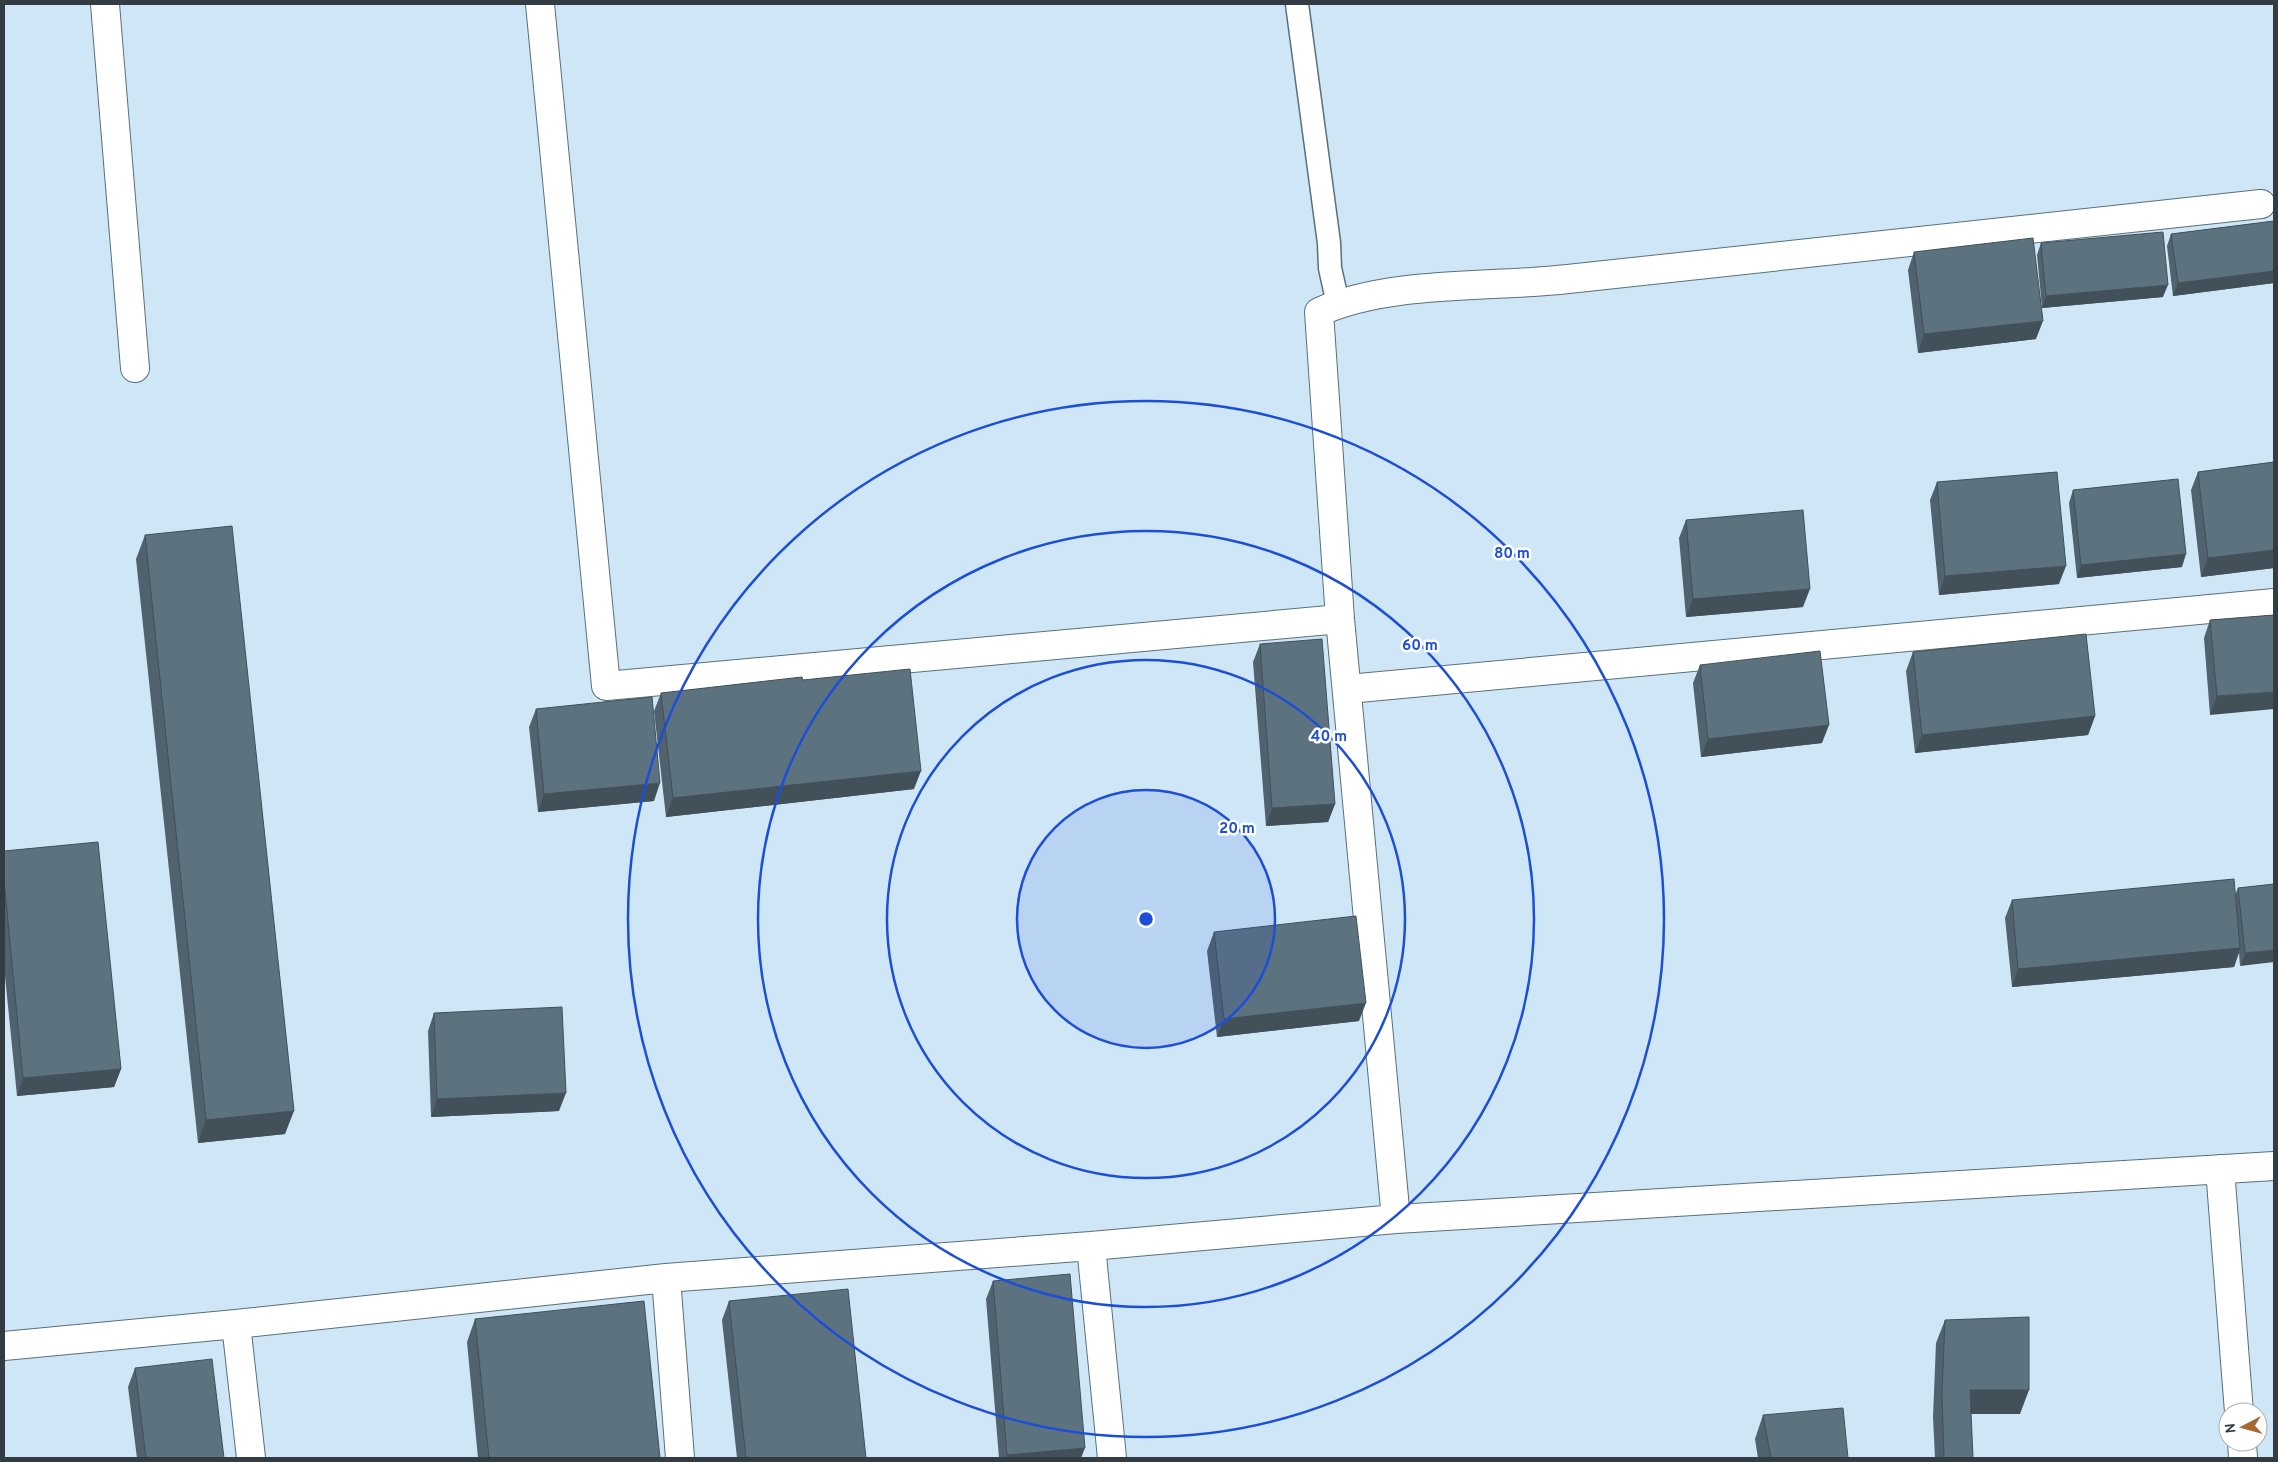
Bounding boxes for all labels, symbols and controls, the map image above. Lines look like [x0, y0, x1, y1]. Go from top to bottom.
text: 80 m [1494, 545, 1530, 564]
text: 60 m [1402, 637, 1438, 656]
text: 40 m [1311, 728, 1347, 747]
text: 20 m [1219, 820, 1255, 839]
centre of rings [1137, 910, 1155, 928]
north arrow [2218, 1402, 2268, 1452]
text: N [2223, 1422, 2241, 1434]

